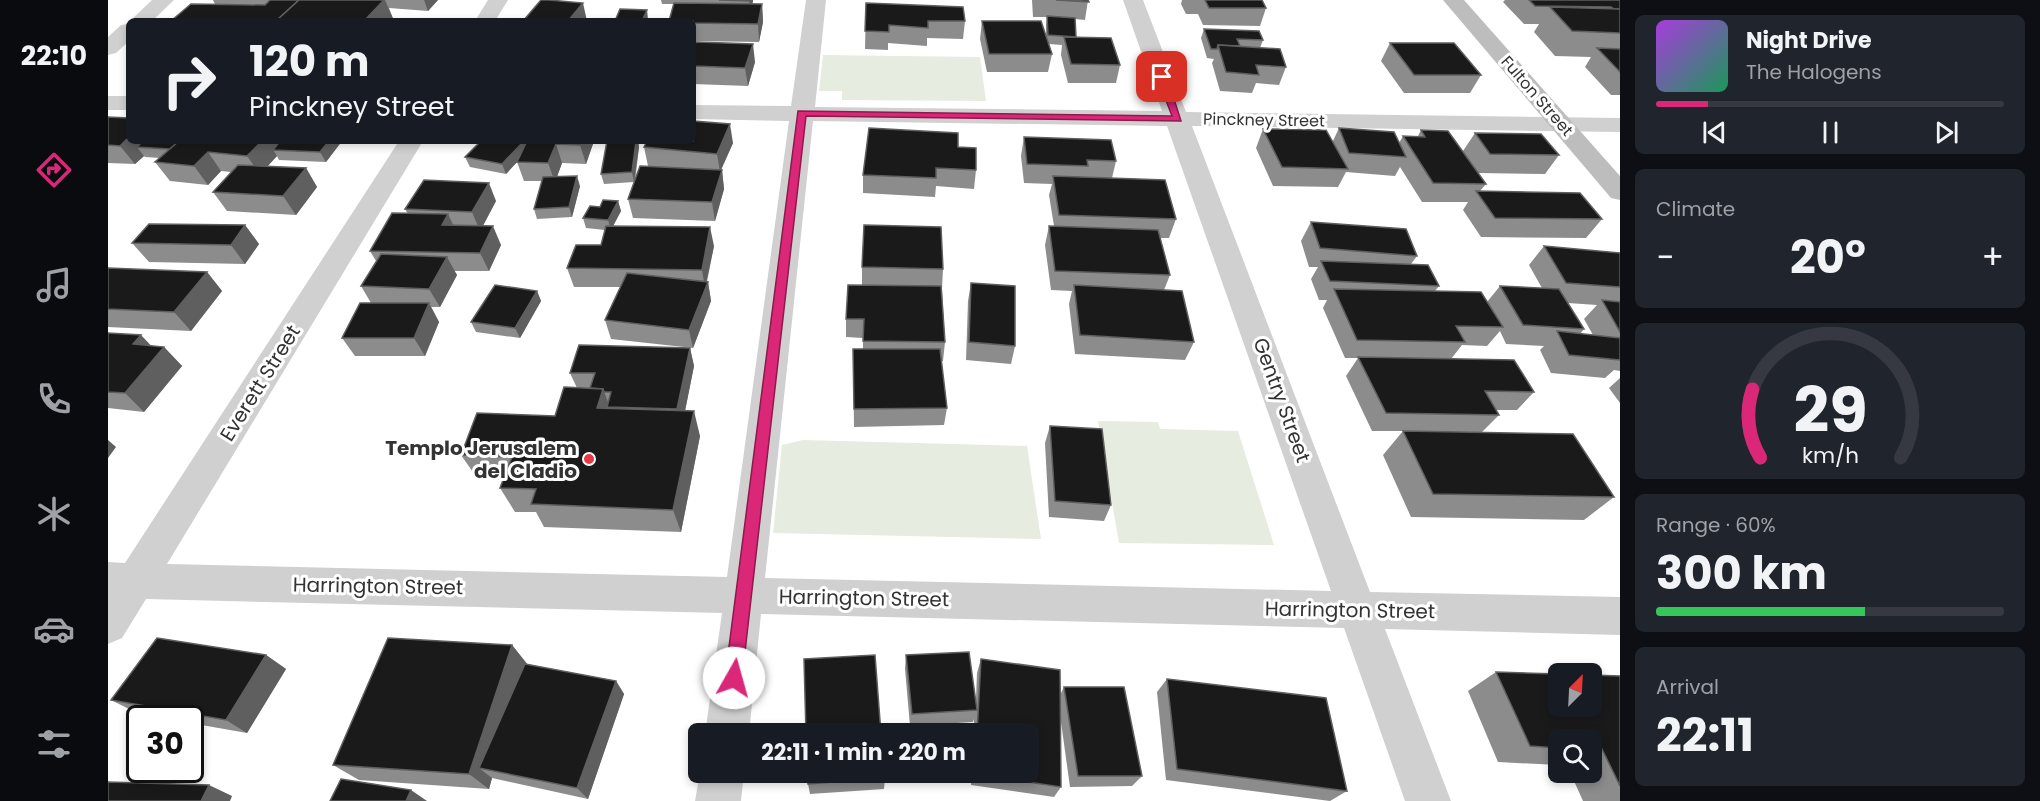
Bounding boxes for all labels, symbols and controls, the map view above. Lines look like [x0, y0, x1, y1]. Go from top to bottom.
text: Night Drive [1746, 25, 1872, 56]
text: 120 m [249, 32, 370, 91]
text: 22:10 [21, 37, 87, 74]
icon: right [150, 42, 228, 120]
pin [1136, 51, 1187, 102]
street label: Fulton Street [1496, 51, 1578, 141]
text: The Halogens [1746, 58, 1882, 86]
icon: arrive [1145, 60, 1178, 93]
text: Pinckney Street [249, 88, 454, 125]
street label: Pinckney Street [1203, 107, 1325, 133]
icon: previous [1698, 116, 1731, 149]
icon: pause [1814, 116, 1847, 149]
icon: next [1930, 116, 1963, 149]
icon: directions [33, 149, 75, 191]
text: Climate [1656, 195, 1735, 223]
text: 20° [1790, 226, 1866, 289]
text: − [1656, 234, 1674, 281]
text: + [1981, 234, 2004, 281]
icon: music [33, 264, 75, 306]
street label: Everett Street [213, 320, 307, 446]
street label: Gentry Street [1246, 334, 1318, 466]
text: 29 [1793, 366, 1867, 454]
icon: phone [33, 378, 75, 420]
place label: Templo Jerusalem del Cladio [385, 434, 577, 485]
text: km/h [1801, 440, 1859, 471]
marker: Templo Jerusalem del Cladio [582, 452, 596, 466]
icon: climate [33, 493, 75, 535]
text: Range · 60% [1656, 511, 1776, 539]
text: 300 km [1656, 542, 1827, 605]
street label: Harrington Street [293, 571, 463, 601]
street label: Harrington Street [779, 583, 949, 613]
street label: Harrington Street [1265, 595, 1435, 625]
icon: car [33, 608, 75, 650]
position arrow [702, 646, 766, 710]
north arrow [1548, 663, 1602, 717]
map controls [1548, 663, 1602, 783]
text: Arrival [1656, 673, 1719, 701]
text: 22:11 [1656, 704, 1754, 767]
speed limit sign: 30 [126, 705, 204, 783]
icon: filters [33, 723, 75, 765]
button: search [1548, 729, 1602, 783]
text: 22:11 · 1 min · 220 m [761, 737, 966, 768]

